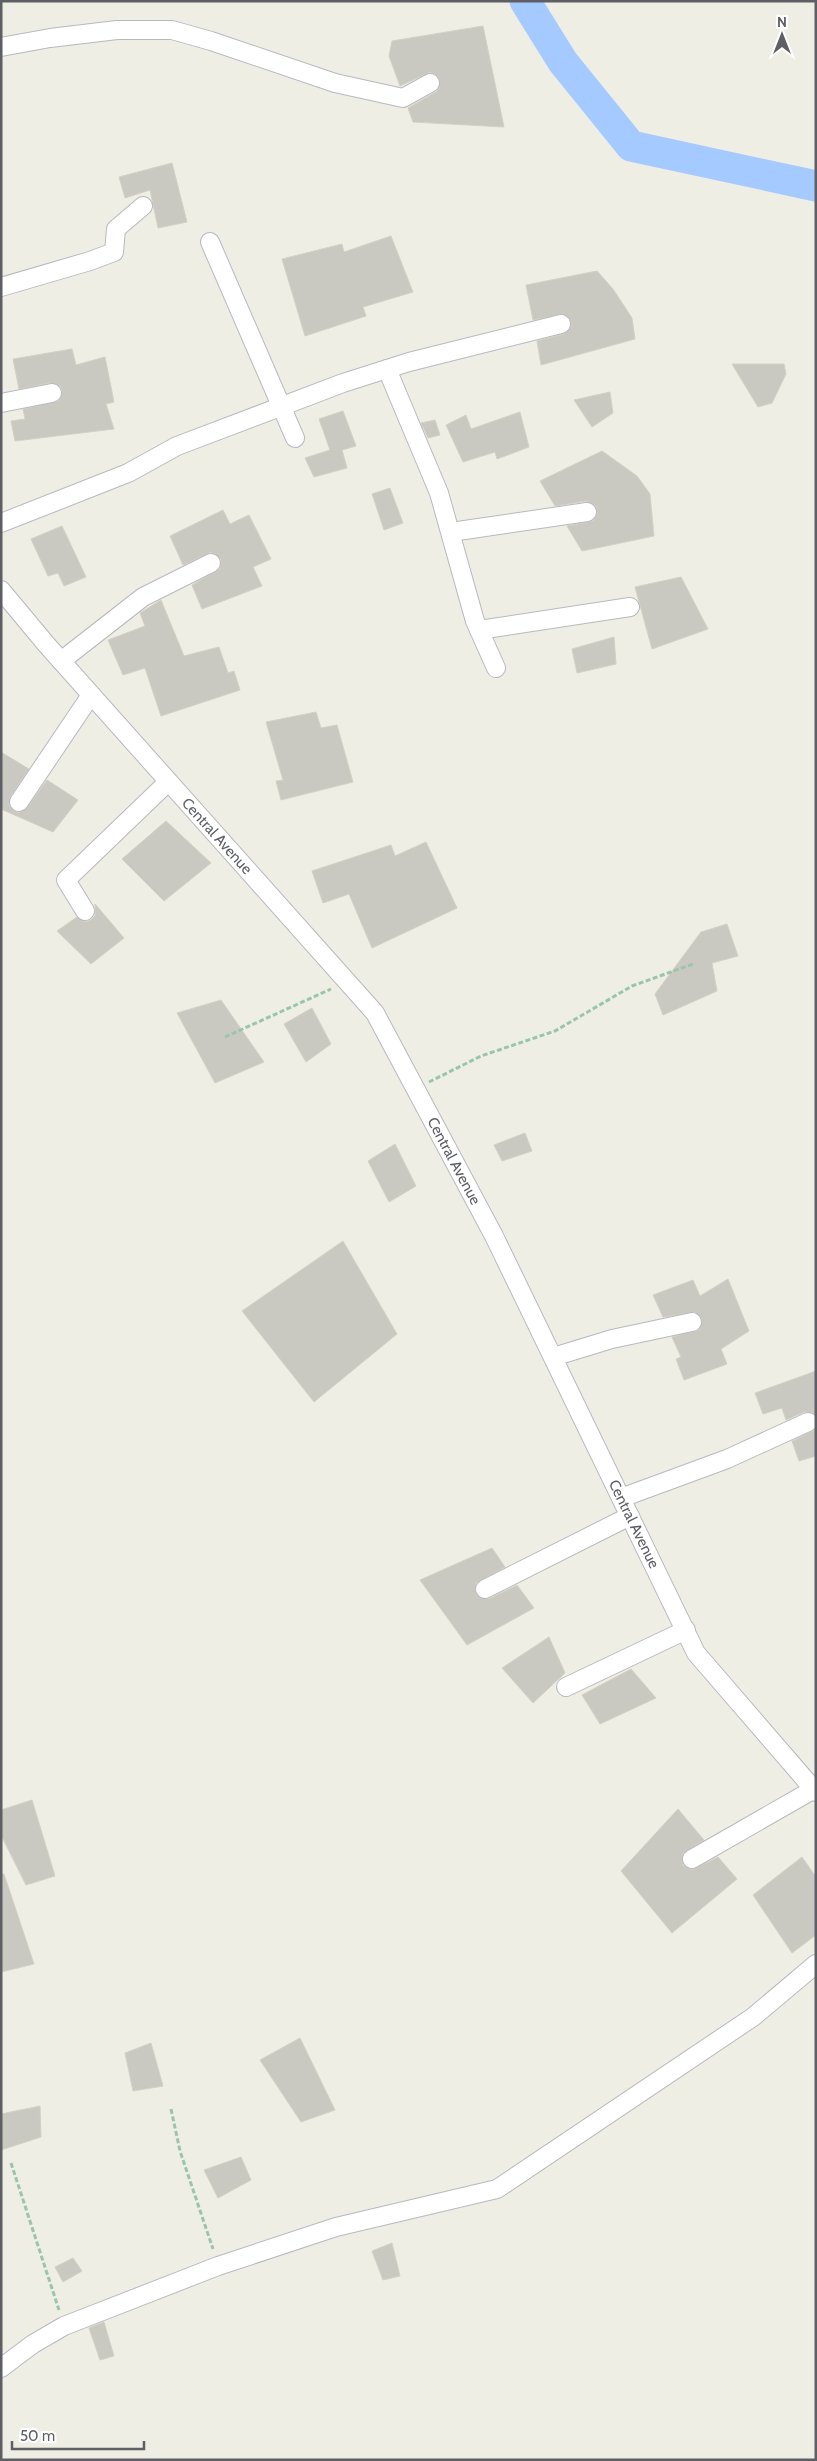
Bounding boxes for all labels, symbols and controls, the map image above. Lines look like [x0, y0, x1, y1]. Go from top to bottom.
north arrow [757, 10, 807, 60]
text: N [777, 13, 787, 31]
street label: Central Avenue [178, 794, 256, 878]
street label: Central Avenue [423, 1114, 485, 1208]
street label: Central Avenue [605, 1477, 663, 1572]
scale bar [12, 2418, 145, 2450]
text: 50 m [20, 2427, 55, 2445]

